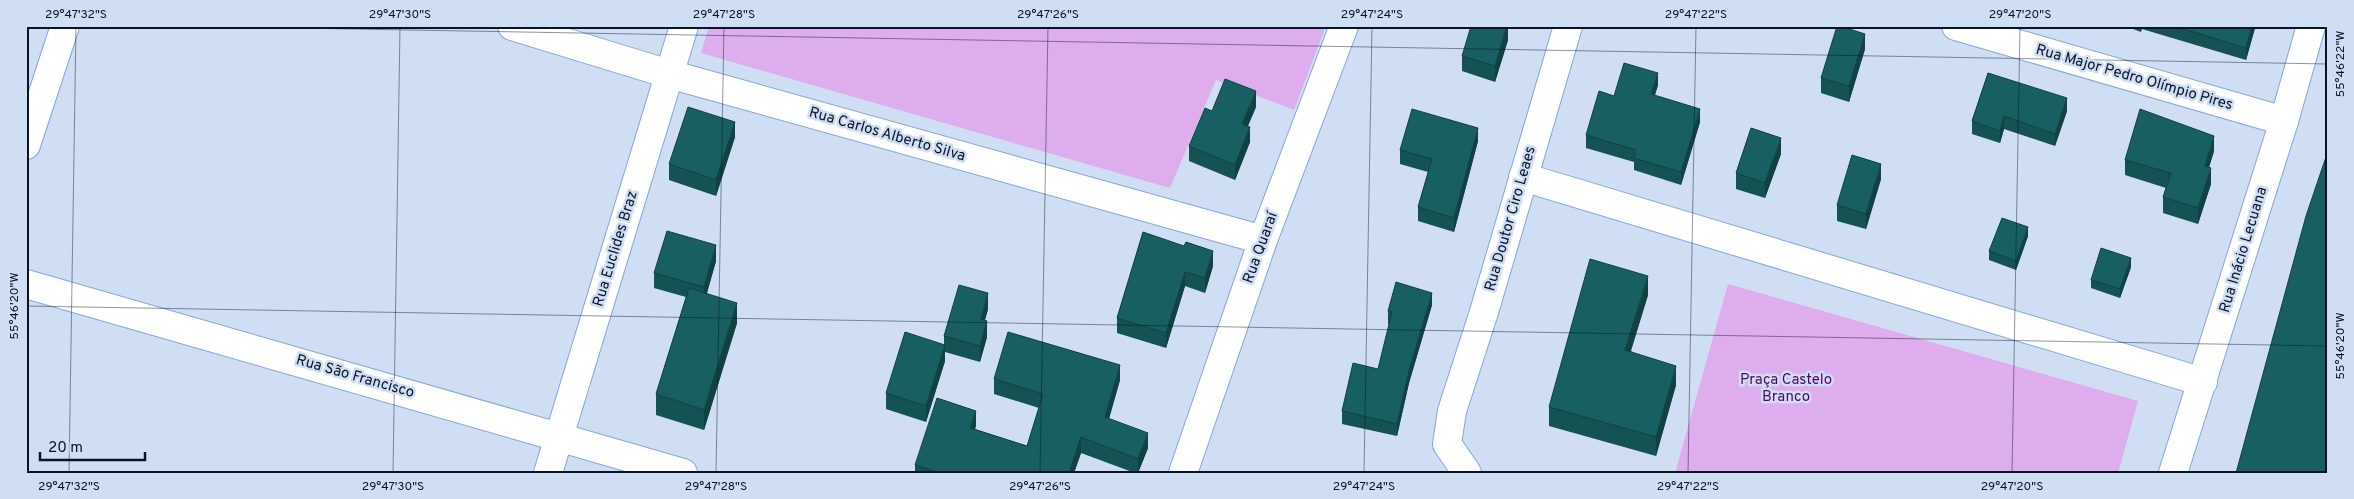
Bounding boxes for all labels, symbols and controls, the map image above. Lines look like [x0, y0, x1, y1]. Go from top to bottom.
text: 29°47'32"S [45, 7, 107, 23]
text: 29°47'30"S [369, 7, 431, 23]
text: 29°47'28"S [693, 7, 755, 23]
text: 29°47'26"S [1017, 7, 1079, 23]
text: 29°47'24"S [1341, 7, 1403, 23]
text: 29°47'22"S [1665, 7, 1727, 23]
text: 29°47'20"S [1989, 7, 2051, 23]
text: 55°46'22"W [2333, 31, 2349, 97]
street label: Rua Major Pedro Olímpio Pires [2033, 41, 2235, 115]
street label: Rua Carlos Alberto Silva [807, 104, 967, 166]
street label: Rua Doutor Ciro Leaes [1481, 144, 1541, 294]
street label: Rua Inácio Lecuana [2216, 185, 2272, 315]
street label: Rua Euclides Braz [589, 189, 643, 309]
street label: Rua Quaraí [1239, 209, 1283, 286]
text: 55°46'20"W [7, 273, 23, 339]
text: 55°46'20"W [2333, 313, 2349, 379]
street label: Rua São Francisco [294, 351, 416, 403]
park label: Praça Castelo Branco [1740, 371, 1832, 407]
scale bar [40, 429, 145, 461]
text: 20 m [48, 439, 83, 458]
text: 29°47'32"S [38, 479, 100, 495]
text: 29°47'30"S [362, 479, 424, 495]
text: 29°47'28"S [685, 479, 747, 495]
text: 29°47'26"S [1009, 479, 1071, 495]
text: 29°47'24"S [1333, 479, 1395, 495]
text: 29°47'22"S [1657, 479, 1719, 495]
text: 29°47'20"S [1981, 479, 2043, 495]

